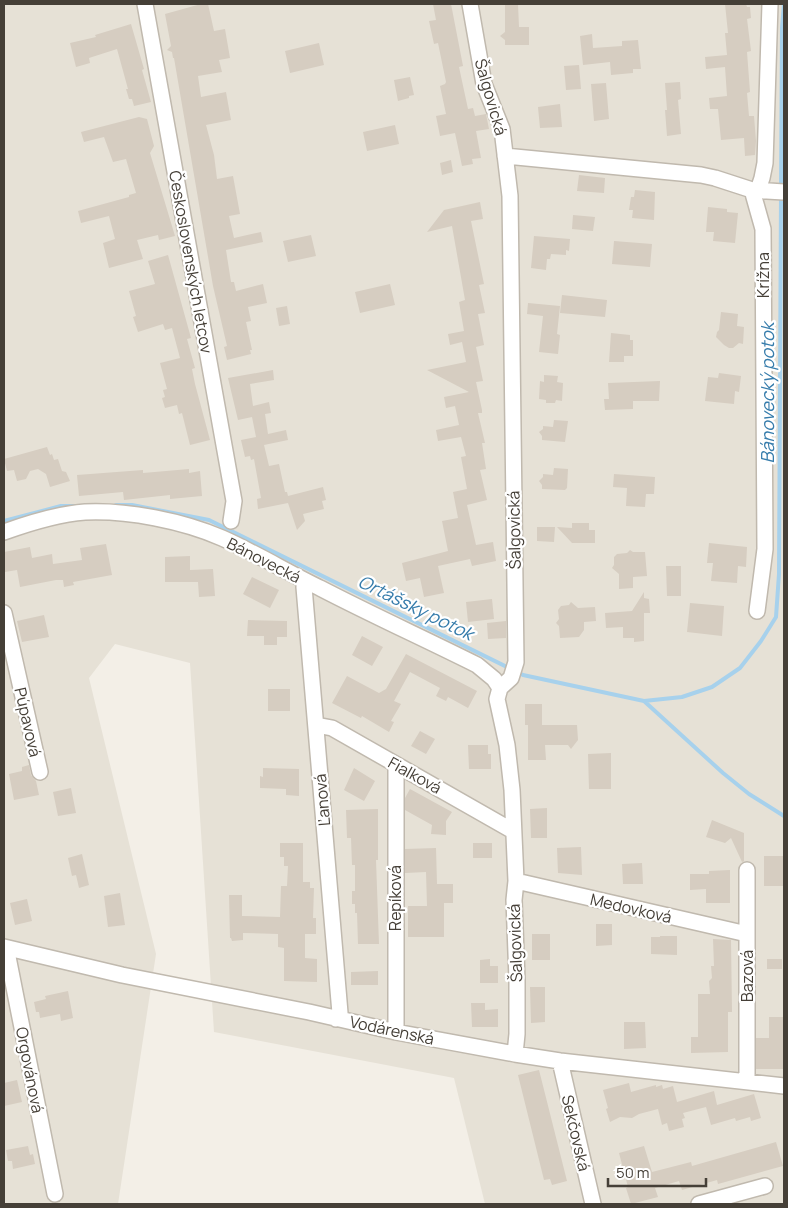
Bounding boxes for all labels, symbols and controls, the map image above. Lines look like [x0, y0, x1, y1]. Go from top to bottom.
street label: Šalgovická [470, 56, 512, 138]
street label: Československých letcov [164, 169, 218, 355]
street label: Krížna [752, 252, 774, 298]
water label: Bánovecký potok [755, 319, 779, 463]
street label: Šalgovická [502, 490, 526, 570]
street label: Bánovecká [223, 532, 305, 588]
water label: Ortášsky potok [354, 569, 480, 647]
street label: Púpavová [9, 685, 47, 759]
street label: Fialková [384, 751, 446, 799]
street label: Ľanová [309, 773, 335, 827]
street label: Repíková [384, 865, 406, 931]
street label: Medovková [588, 888, 674, 928]
street label: Šalgovická [503, 903, 527, 983]
street label: Bazová [736, 950, 758, 1002]
street label: Vodárenská [348, 1010, 436, 1050]
street label: Orgovánová [11, 1025, 49, 1115]
street label: Sekčovská [557, 1093, 595, 1173]
scale bar [608, 1156, 706, 1188]
text: 50 m [616, 1162, 650, 1183]

